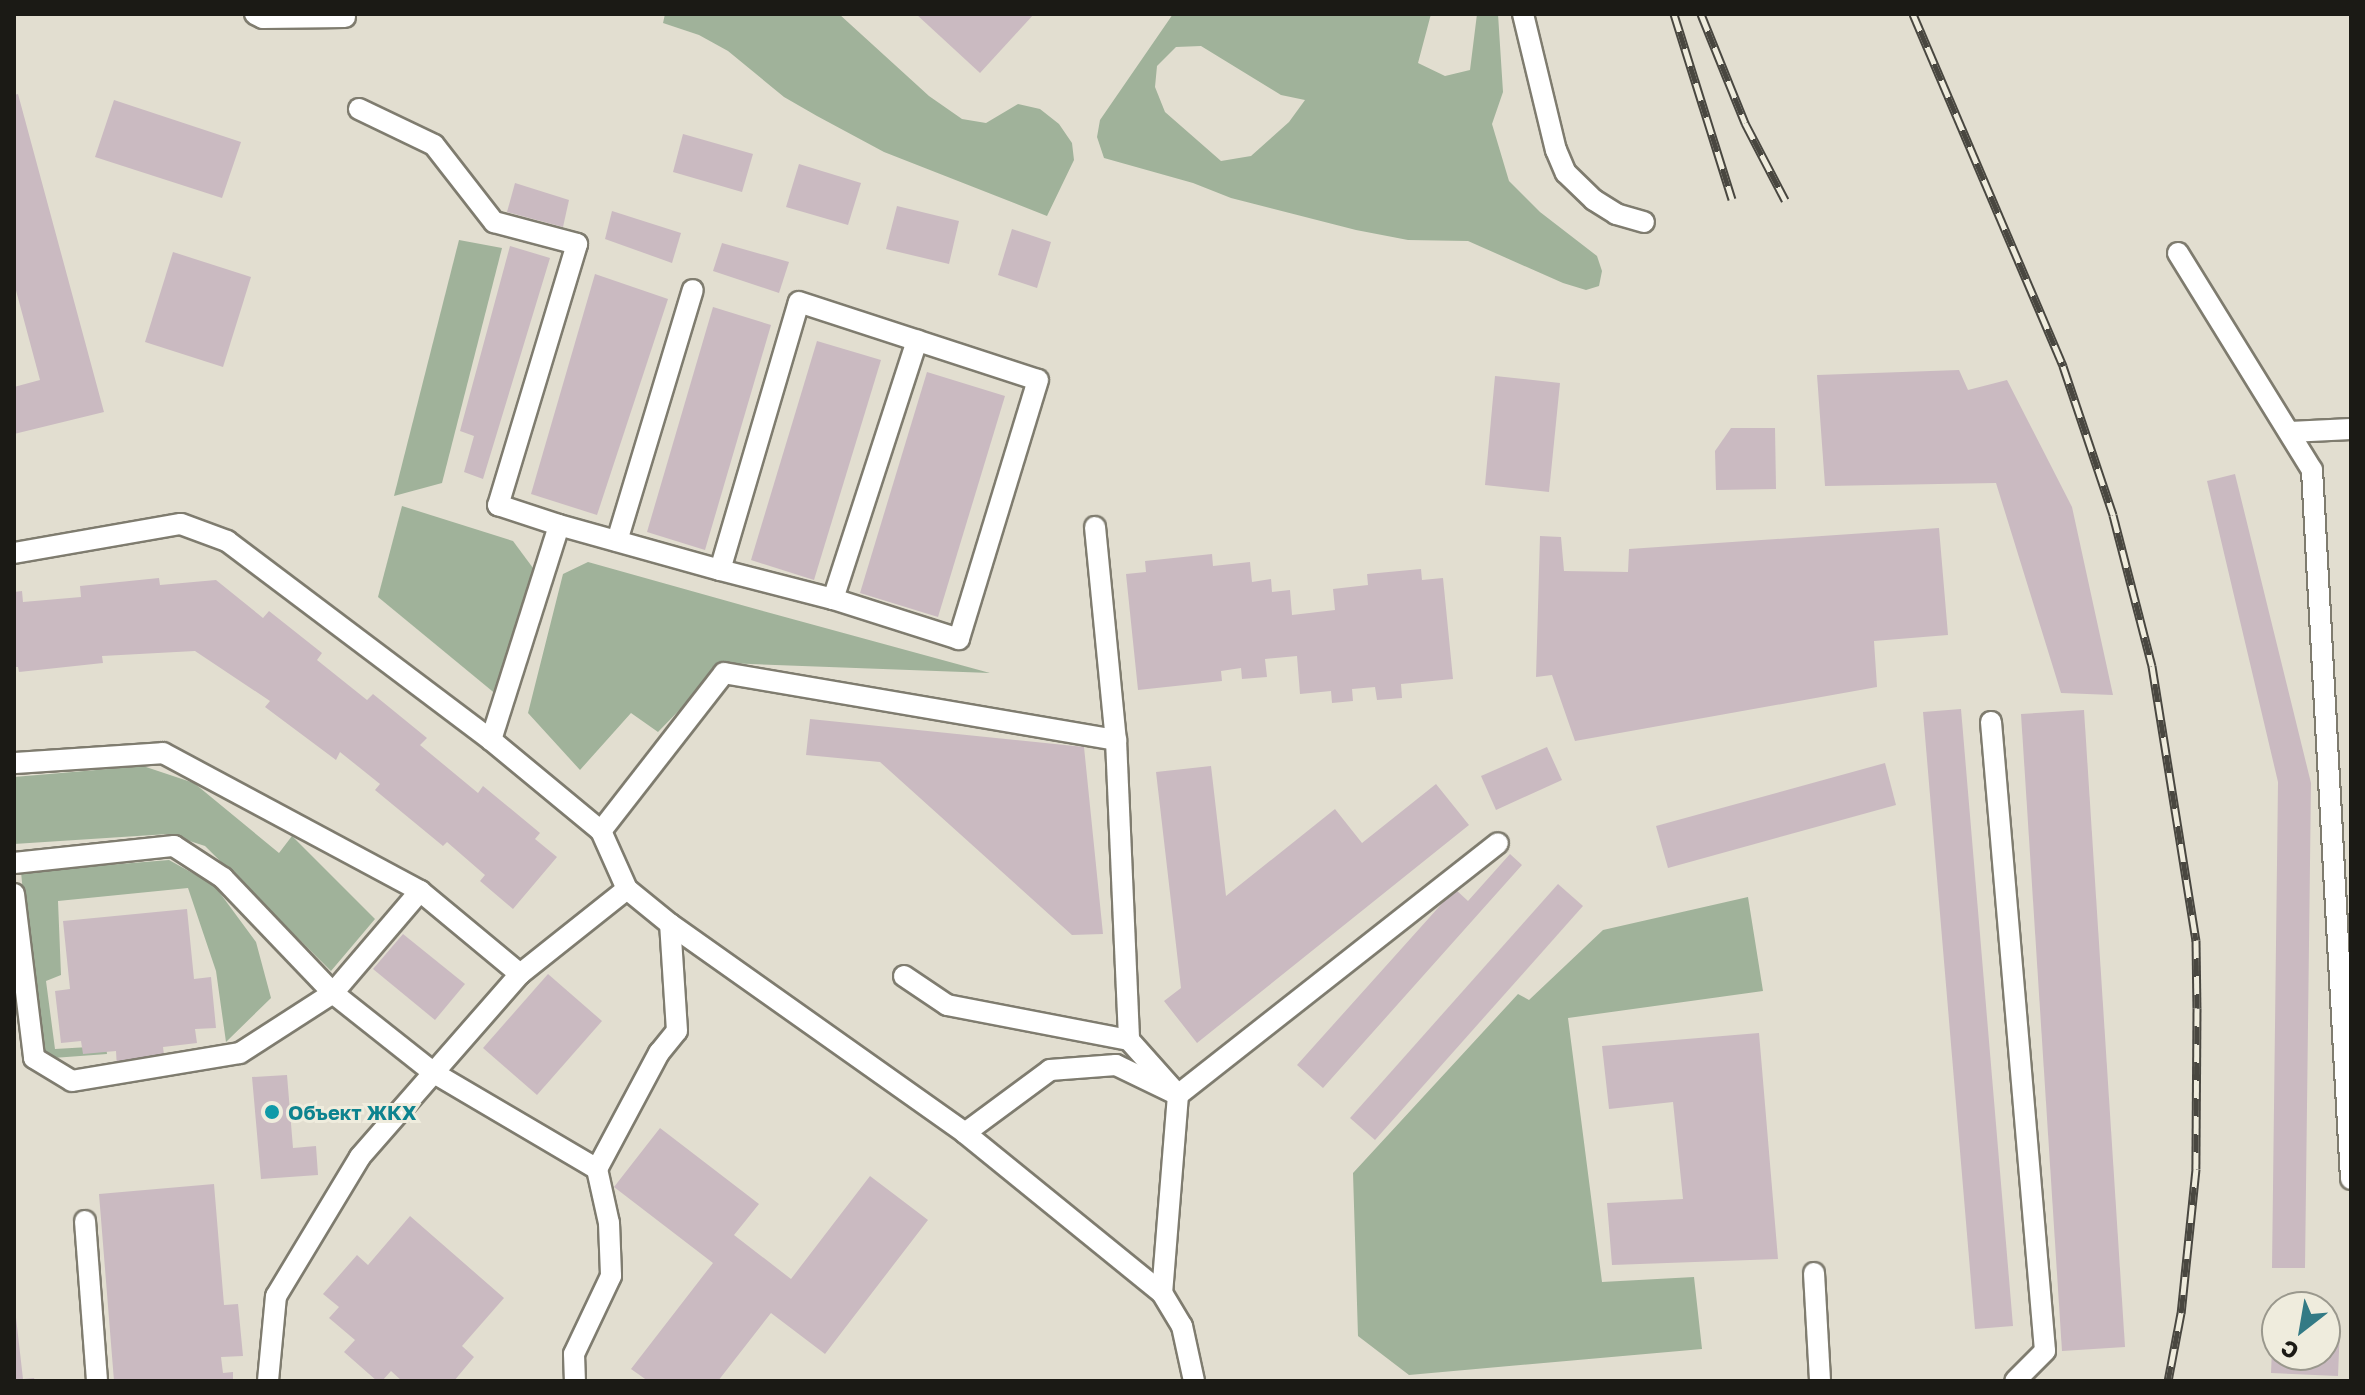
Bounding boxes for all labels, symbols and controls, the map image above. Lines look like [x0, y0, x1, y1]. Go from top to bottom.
place label: Объект ЖКХ [288, 1100, 416, 1124]
marker: Объект ЖКХ [263, 1103, 281, 1121]
north arrow [2261, 1291, 2341, 1371]
text: С [2276, 1335, 2303, 1366]

